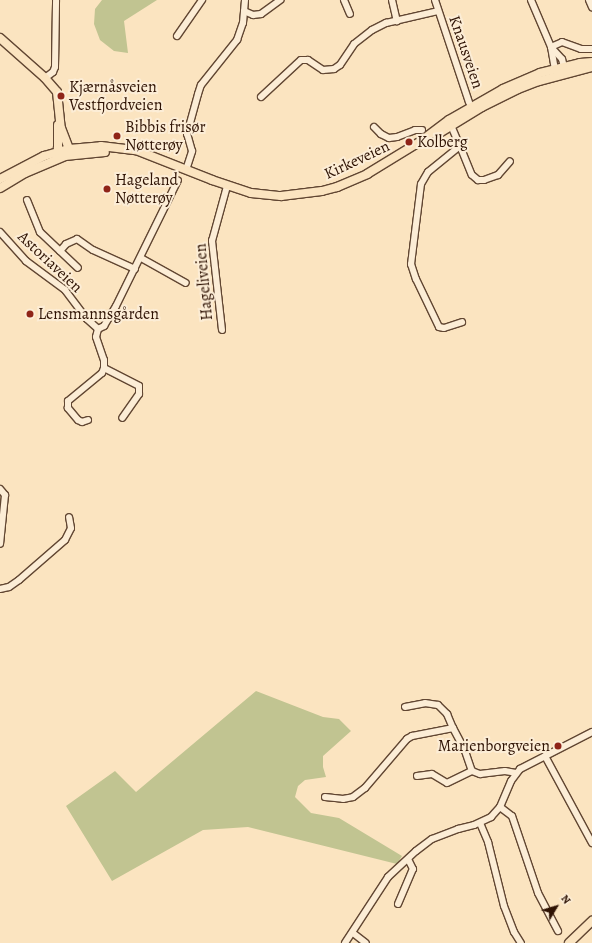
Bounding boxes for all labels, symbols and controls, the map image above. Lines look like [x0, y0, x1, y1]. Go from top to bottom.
street label: Knausveien [445, 13, 487, 91]
place label: Kjærnåsveien Vestfjordveien [69, 77, 163, 115]
marker: Kjærnåsveien Vestfjordveien [56, 91, 66, 101]
place label: Bibbis frisør Nøtterøy [125, 117, 206, 155]
marker: Bibbis frisør Nøtterøy [112, 131, 122, 141]
place label: Kolberg [417, 132, 468, 152]
street label: Kirkeveien [321, 137, 393, 183]
marker: Kolberg [404, 137, 414, 147]
place label: Hageland Nøtterøy [115, 170, 178, 208]
marker: Hageland Nøtterøy [102, 184, 112, 194]
street label: Astoriaveien [14, 227, 86, 297]
street label: Hageliveien [191, 243, 217, 321]
place label: Lensmannsgården [38, 304, 159, 324]
marker: Lensmannsgården [25, 309, 35, 319]
place label: Marienborgveien [438, 736, 550, 756]
marker: Marienborgveien [553, 741, 563, 751]
north arrow [536, 887, 576, 927]
text: N [557, 892, 574, 907]

